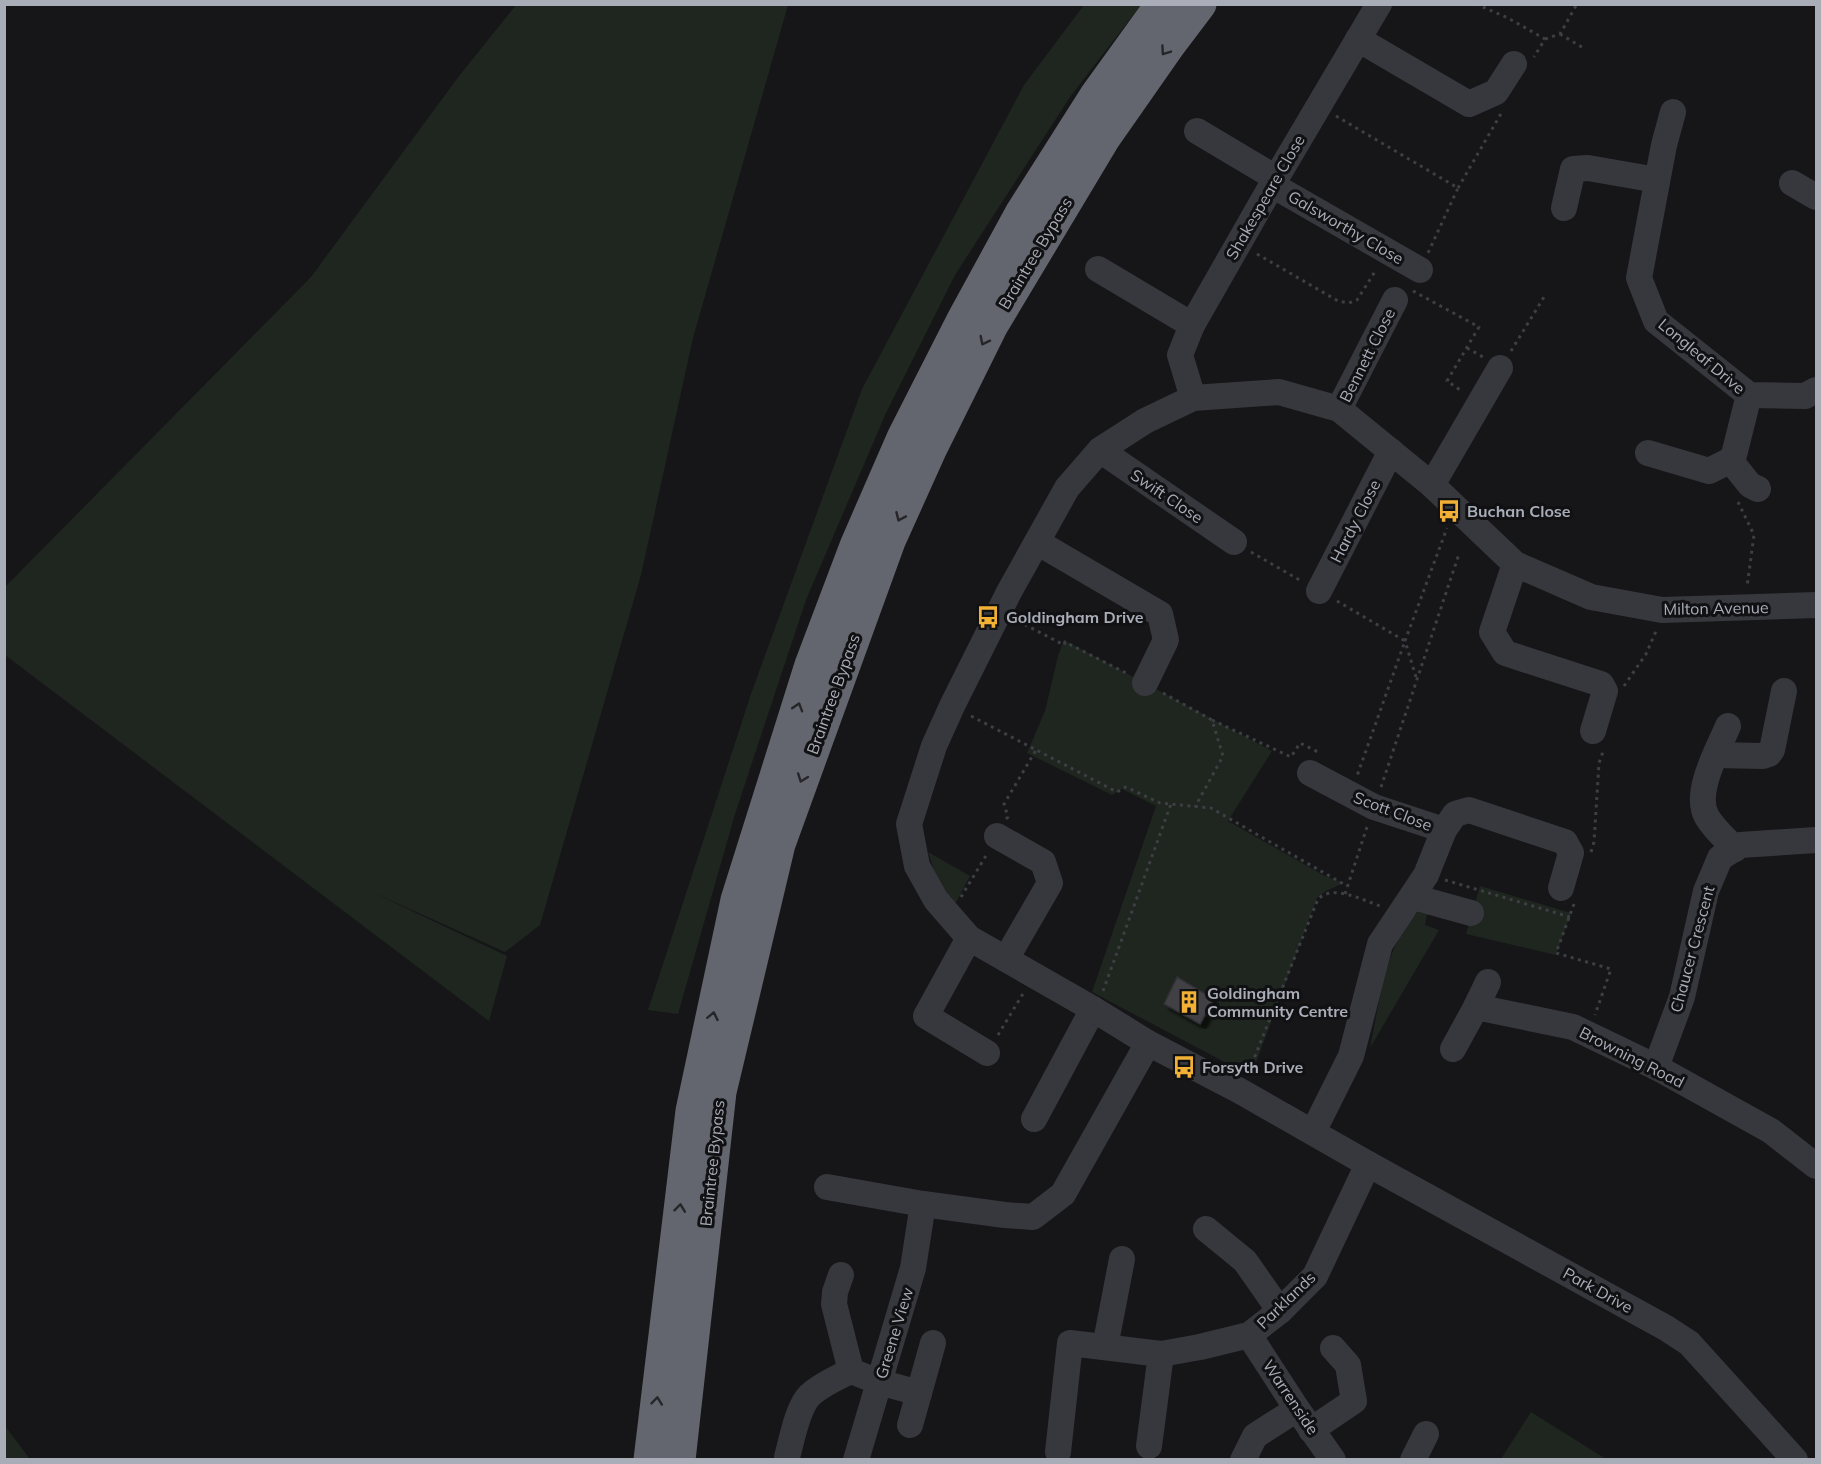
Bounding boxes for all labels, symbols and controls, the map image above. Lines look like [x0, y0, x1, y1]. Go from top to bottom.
one-way arrow [1161, 44, 1172, 55]
street label: Shakespeare Close [1221, 131, 1309, 263]
street label: Galsworthy Close [1285, 186, 1407, 268]
street label: Braintree Bypass [994, 193, 1076, 312]
street label: Bennett Close [1335, 305, 1399, 405]
street label: Longleaf Drive [1655, 314, 1749, 398]
one-way arrow [980, 335, 991, 345]
street label: Swift Close [1127, 465, 1207, 527]
street label: Hardy Close [1326, 476, 1384, 566]
bus stop icon: Buchan Close [1436, 498, 1462, 524]
place label: Buchan Close [1467, 501, 1571, 521]
one-way arrow [895, 510, 907, 521]
street label: Milton Avenue [1663, 597, 1769, 619]
bus stop icon: Goldingham Drive [975, 604, 1001, 630]
place label: Goldingham Drive [1006, 607, 1144, 627]
street label: Braintree Bypass [802, 631, 864, 757]
one-way arrow [791, 702, 803, 713]
one-way arrow [797, 772, 810, 783]
street label: Scott Close [1351, 787, 1435, 835]
street label: Chaucer Crescent [1665, 883, 1719, 1015]
place label: Goldingham Community Centre [1207, 983, 1348, 1021]
building icon: Goldingham Community Centre [1176, 989, 1202, 1015]
one-way arrow [705, 1011, 718, 1021]
street label: Browning Road [1576, 1022, 1688, 1092]
bus stop icon: Forsyth Drive [1171, 1054, 1197, 1080]
place label: Forsyth Drive [1202, 1057, 1304, 1077]
street label: Braintree Bypass [695, 1099, 729, 1227]
one-way arrow [674, 1203, 686, 1212]
street label: Park Drive [1560, 1263, 1636, 1317]
street label: Parklands [1252, 1267, 1320, 1333]
street label: Greene View [871, 1285, 917, 1381]
street label: Warrenside [1259, 1356, 1323, 1438]
one-way arrow [650, 1397, 662, 1406]

